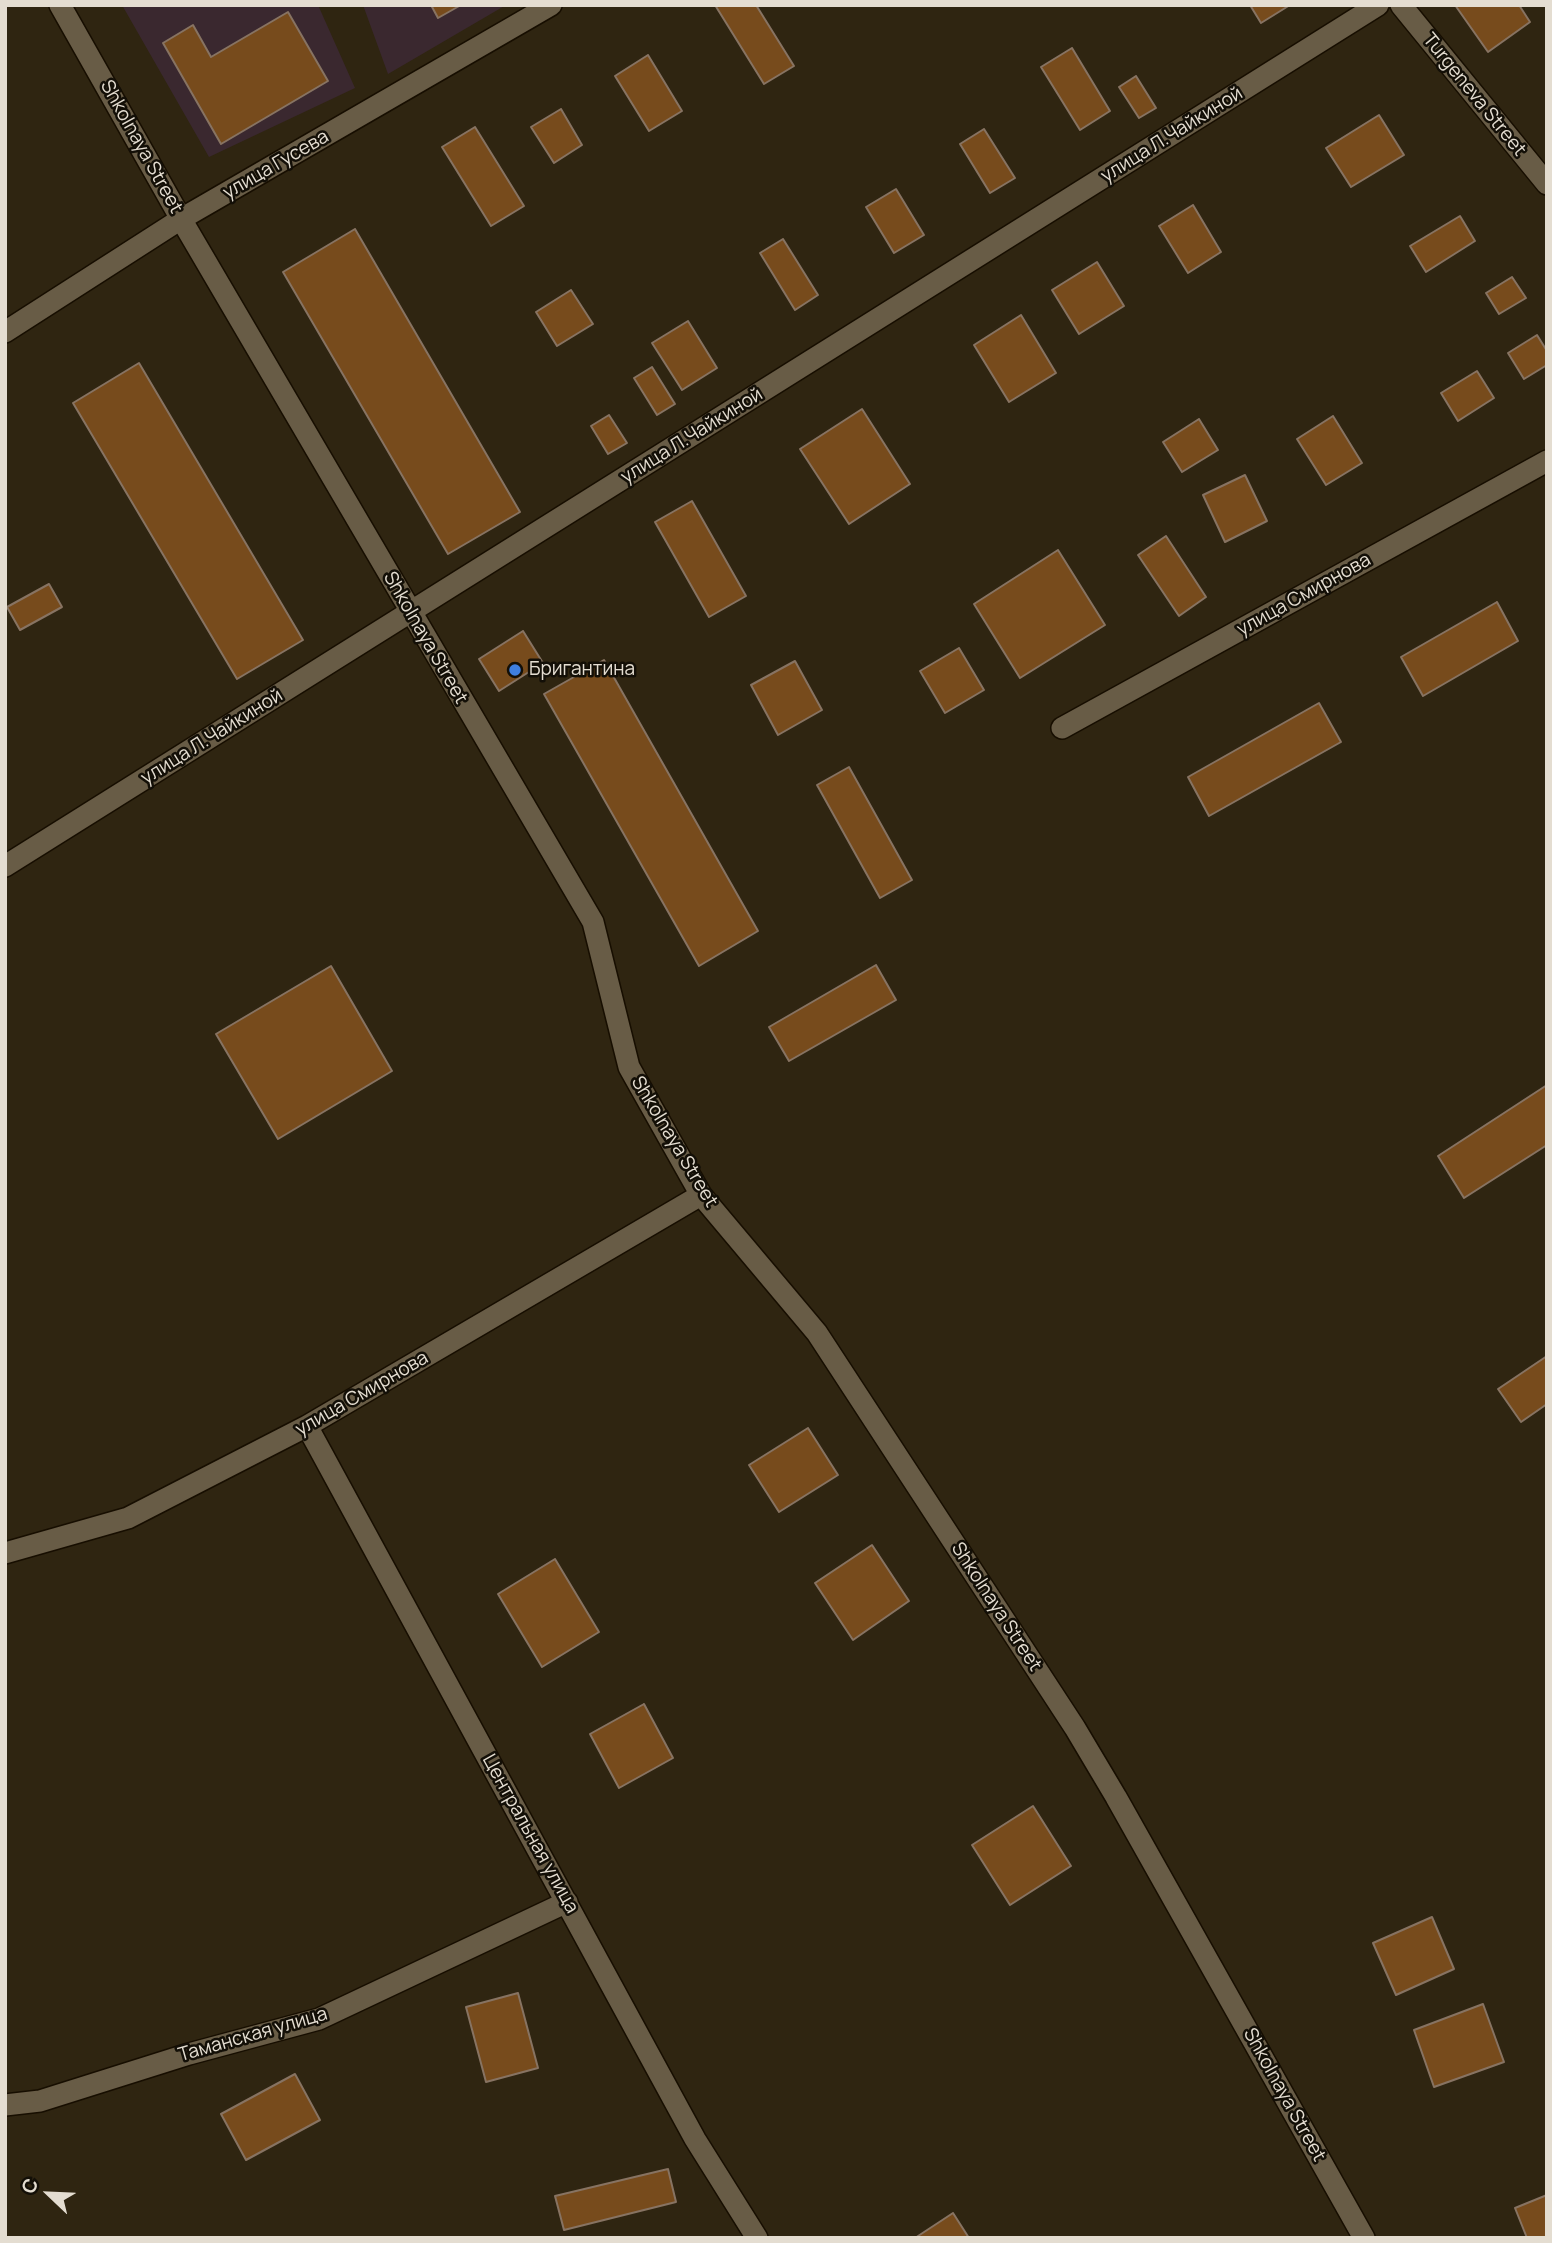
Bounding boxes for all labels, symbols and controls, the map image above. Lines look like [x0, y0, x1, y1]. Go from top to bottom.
street label: Turgeneva Street [1418, 29, 1530, 161]
street label: Shkolnaya Street [95, 76, 187, 218]
street label: улица Л.Чайкиной [1097, 82, 1247, 188]
street label: улица Гусева [219, 126, 333, 204]
street label: улица Л.Чайкиной [617, 383, 767, 489]
street label: улица Смирнова [1233, 549, 1375, 641]
street label: Shkolnaya Street [378, 568, 472, 708]
place label: Бригантина [529, 659, 635, 681]
marker: Бригантина [507, 662, 523, 678]
street label: улица Л.Чайкиной [137, 684, 287, 790]
street label: Shkolnaya Street [626, 1072, 722, 1212]
street label: улица Смирнова [292, 1347, 432, 1441]
street label: Shkolnaya Street [946, 1538, 1046, 1676]
street label: Центральная улица [477, 1751, 583, 1917]
street label: Таманская улица [176, 2003, 330, 2067]
street label: Shkolnaya Street [1238, 2024, 1330, 2166]
north arrow [14, 2159, 84, 2229]
text: С [15, 2174, 44, 2197]

